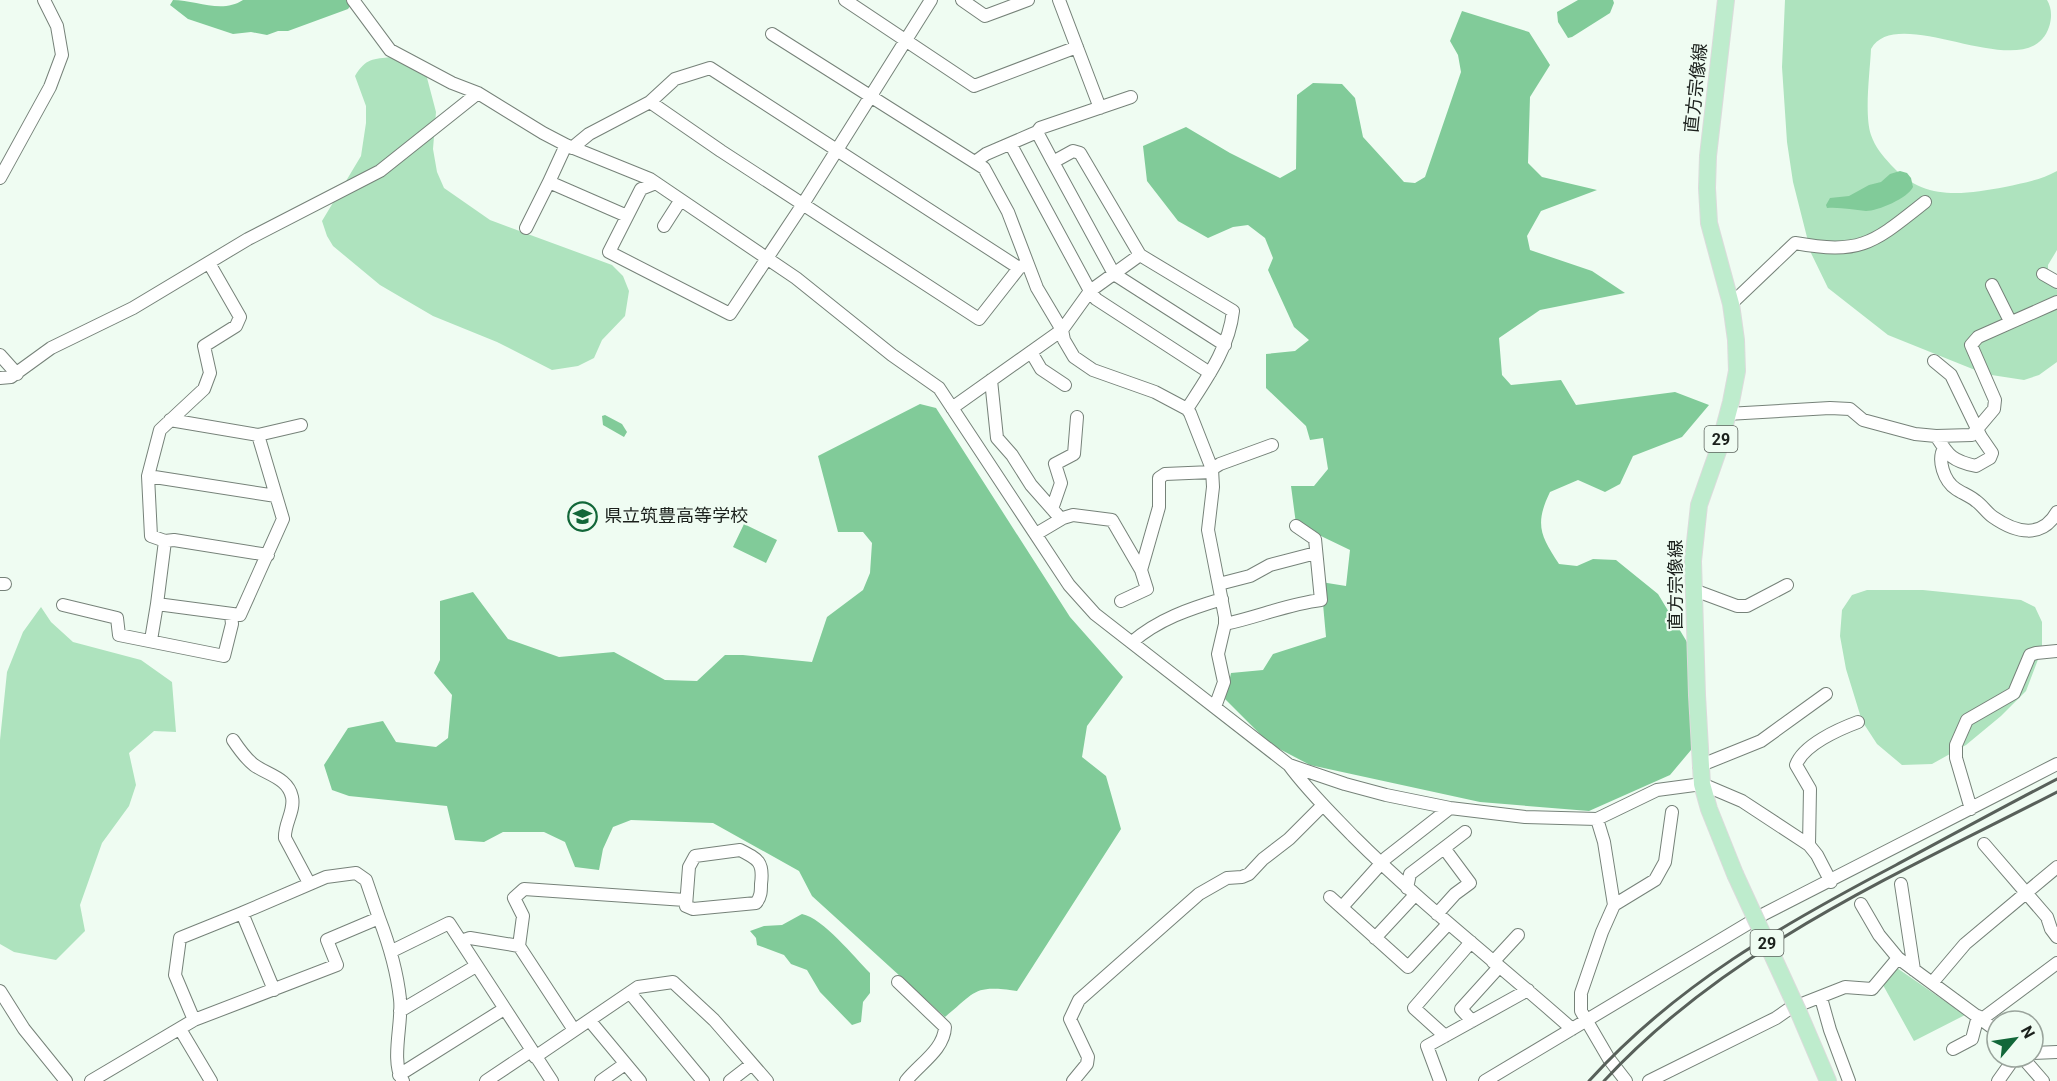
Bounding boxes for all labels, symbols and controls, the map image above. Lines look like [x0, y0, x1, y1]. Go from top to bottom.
street label: 直方宗像線 [1680, 42, 1711, 134]
road number: 29 [1704, 426, 1738, 452]
school or university icon: 県立筑豊高等学校 [567, 500, 599, 532]
place label: 県立筑豊高等学校 [604, 505, 748, 526]
street label: 直方宗像線 [1665, 540, 1686, 630]
road number: 29 [1750, 930, 1784, 956]
north arrow [1985, 1009, 2045, 1069]
text: N [2017, 1022, 2039, 1042]

